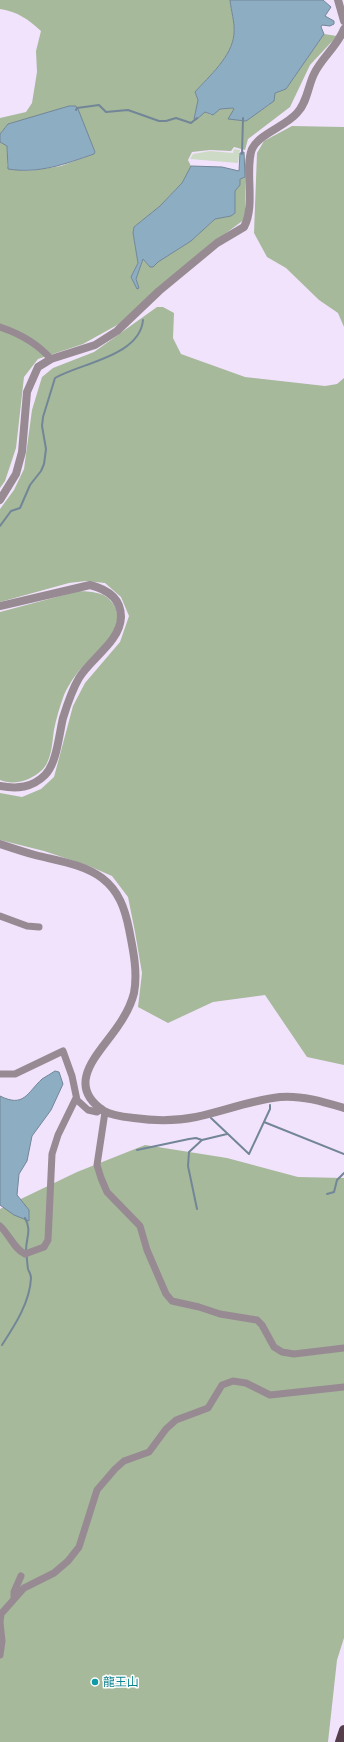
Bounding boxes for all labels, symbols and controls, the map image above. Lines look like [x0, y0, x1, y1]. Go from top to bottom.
place label: 龍王山 [103, 1675, 139, 1689]
marker: 龍王山 [90, 1677, 100, 1687]

